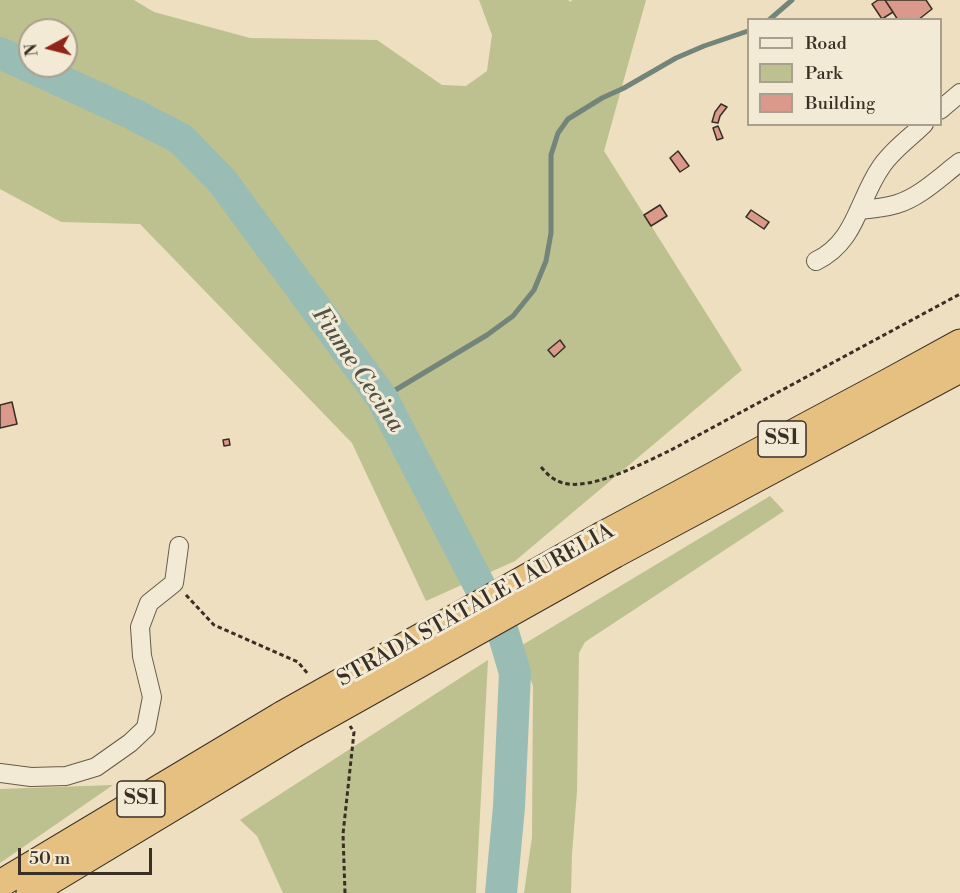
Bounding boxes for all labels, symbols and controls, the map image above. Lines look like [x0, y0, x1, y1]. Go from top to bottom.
north arrow [18, 18, 78, 78]
legend [747, 18, 942, 126]
text: Road [805, 32, 847, 55]
text: N [21, 42, 43, 57]
text: Park [805, 62, 842, 85]
text: Building [805, 92, 875, 115]
water label: Fiume Cecina [305, 302, 409, 438]
road number: SS1 [758, 421, 806, 457]
street label: STRADA STATALE 1 AURELIA [333, 519, 619, 693]
road number: SS1 [117, 781, 165, 817]
scale bar [21, 836, 154, 874]
text: 50 m [29, 847, 70, 870]

